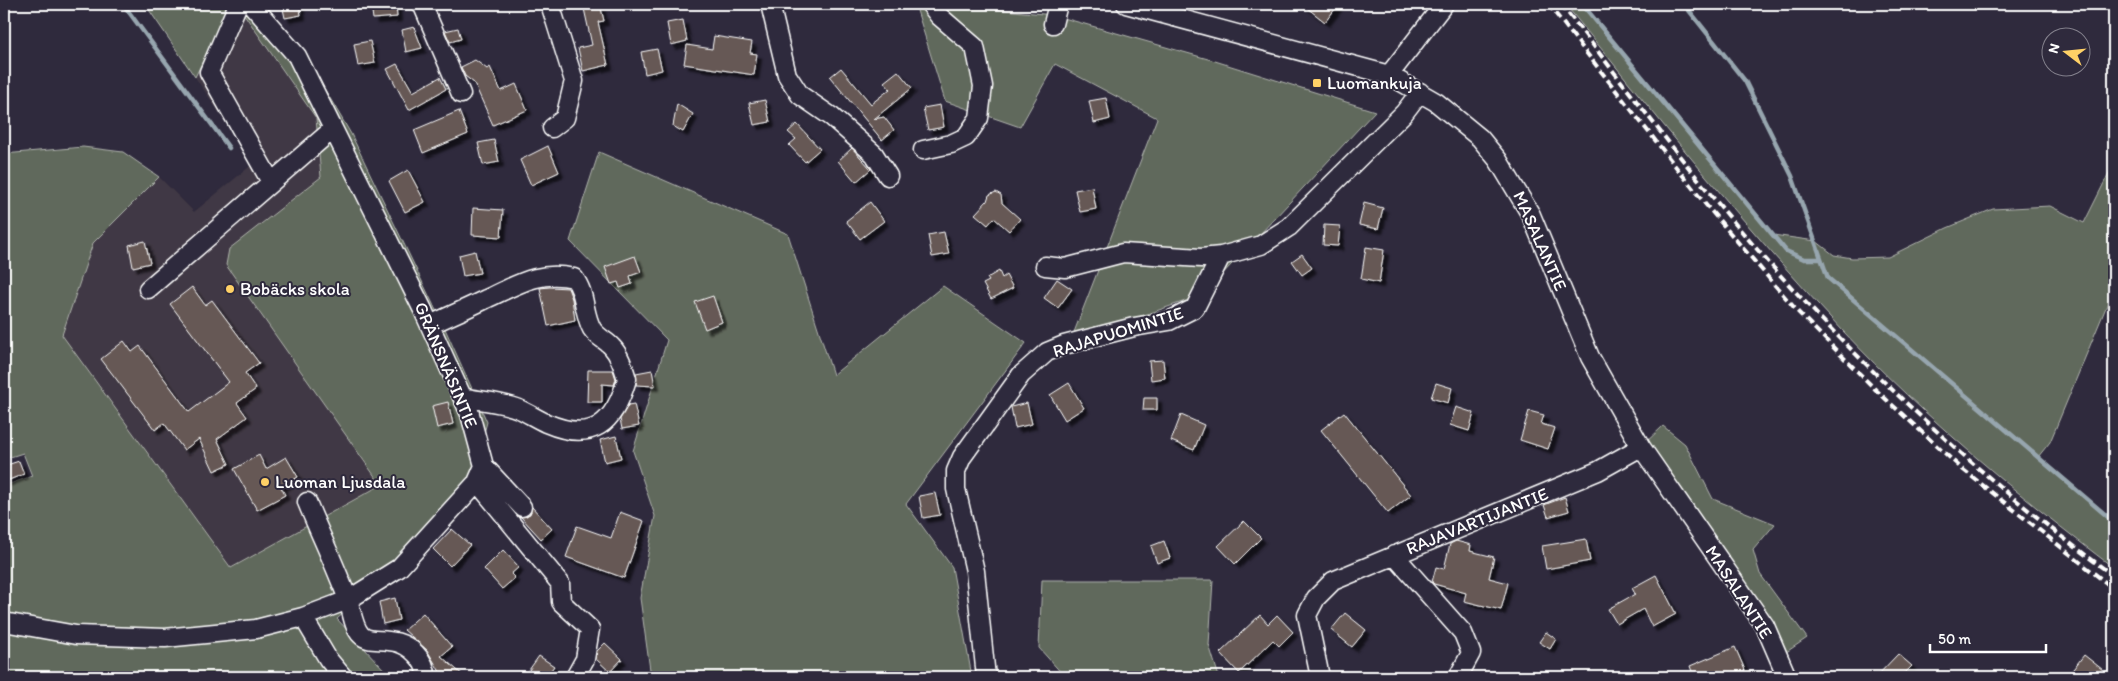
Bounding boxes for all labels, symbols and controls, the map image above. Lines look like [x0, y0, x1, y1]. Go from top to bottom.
north arrow [2040, 28, 2090, 78]
text: N [2045, 42, 2063, 55]
place label: Luomankuja [1327, 72, 1422, 94]
marker: Luomankuja [1311, 77, 1323, 89]
street label: MASALANTIE [1508, 188, 1572, 294]
place label: Bobäcks skola [240, 278, 350, 300]
marker: Bobäcks skola [224, 283, 236, 295]
street label: GRÄNSNÄSINTIE [410, 299, 482, 431]
street label: RAJAPUOMINTIE [1050, 302, 1186, 362]
place label: Luoman Ljusdala [275, 471, 406, 493]
marker: Luoman Ljusdala [259, 476, 271, 488]
street label: RAJAVARTIJANTIE [1403, 482, 1551, 560]
street label: MASALANTIE [1701, 541, 1777, 643]
scale bar [1930, 621, 2047, 653]
text: 50 m [1938, 630, 1971, 648]

